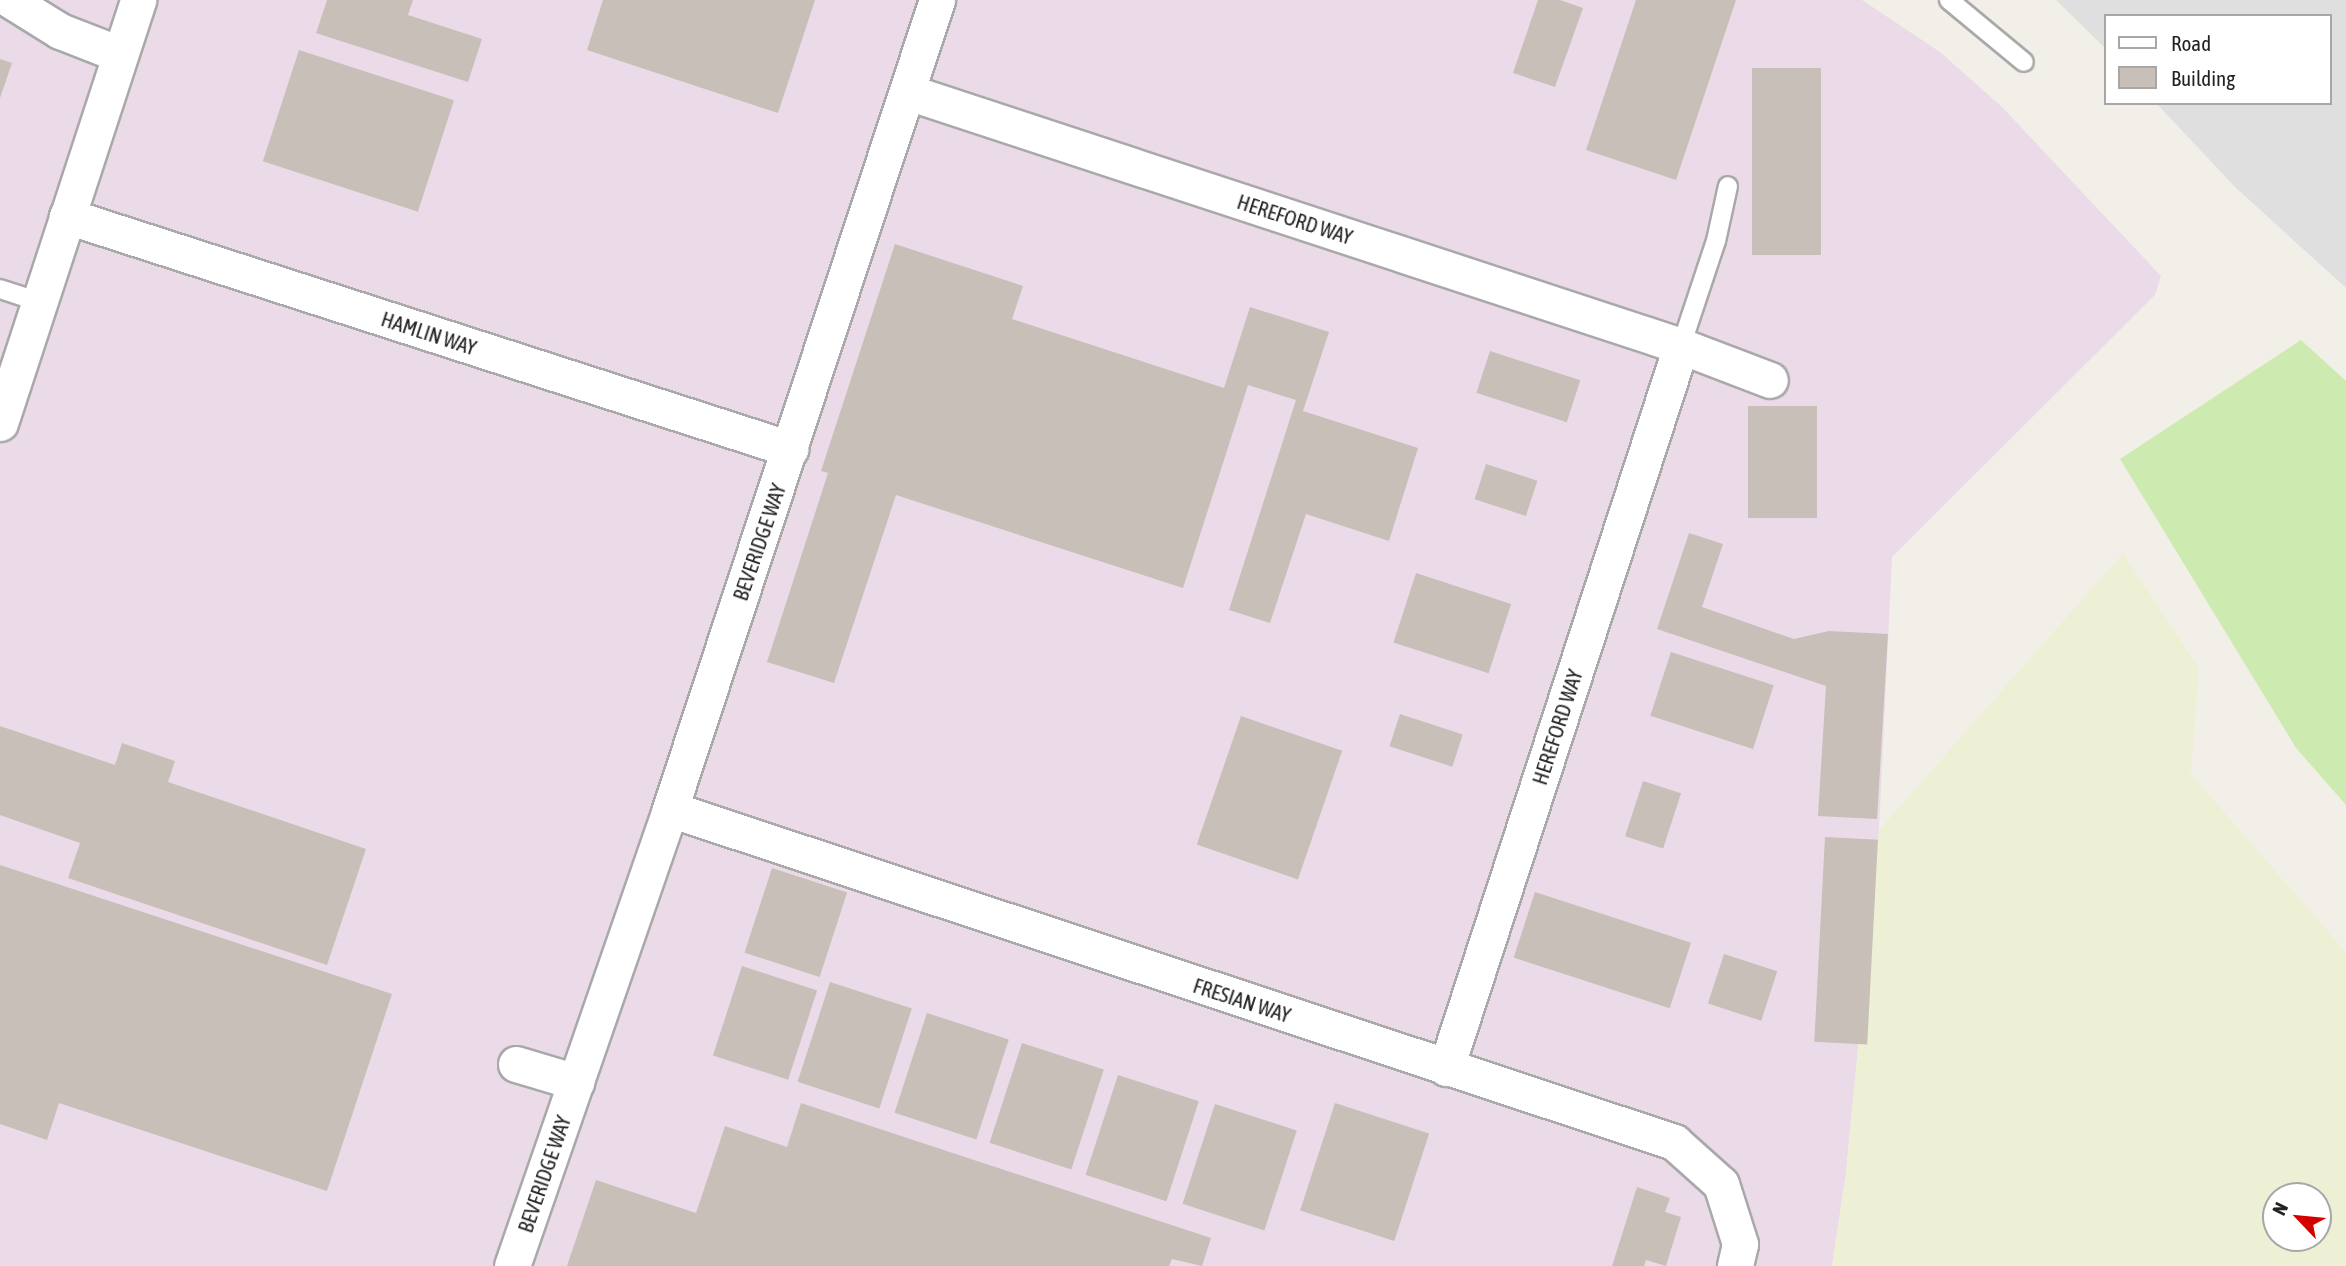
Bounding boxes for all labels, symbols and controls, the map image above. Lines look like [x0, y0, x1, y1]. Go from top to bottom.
legend [2104, 14, 2332, 105]
text: Road [2171, 31, 2211, 55]
text: Building [2171, 66, 2235, 90]
street label: HEREFORD WAY [1234, 188, 1356, 250]
street label: HAMLIN WAY [378, 306, 480, 360]
street label: BEVERIDGE WAY [727, 480, 791, 604]
street label: HEREFORD WAY [1526, 666, 1588, 788]
street label: FRESIAN WAY [1190, 972, 1294, 1028]
street label: BEVERIDGE WAY [512, 1112, 576, 1236]
north arrow [2262, 1182, 2332, 1252]
text: N [2268, 1199, 2292, 1219]

